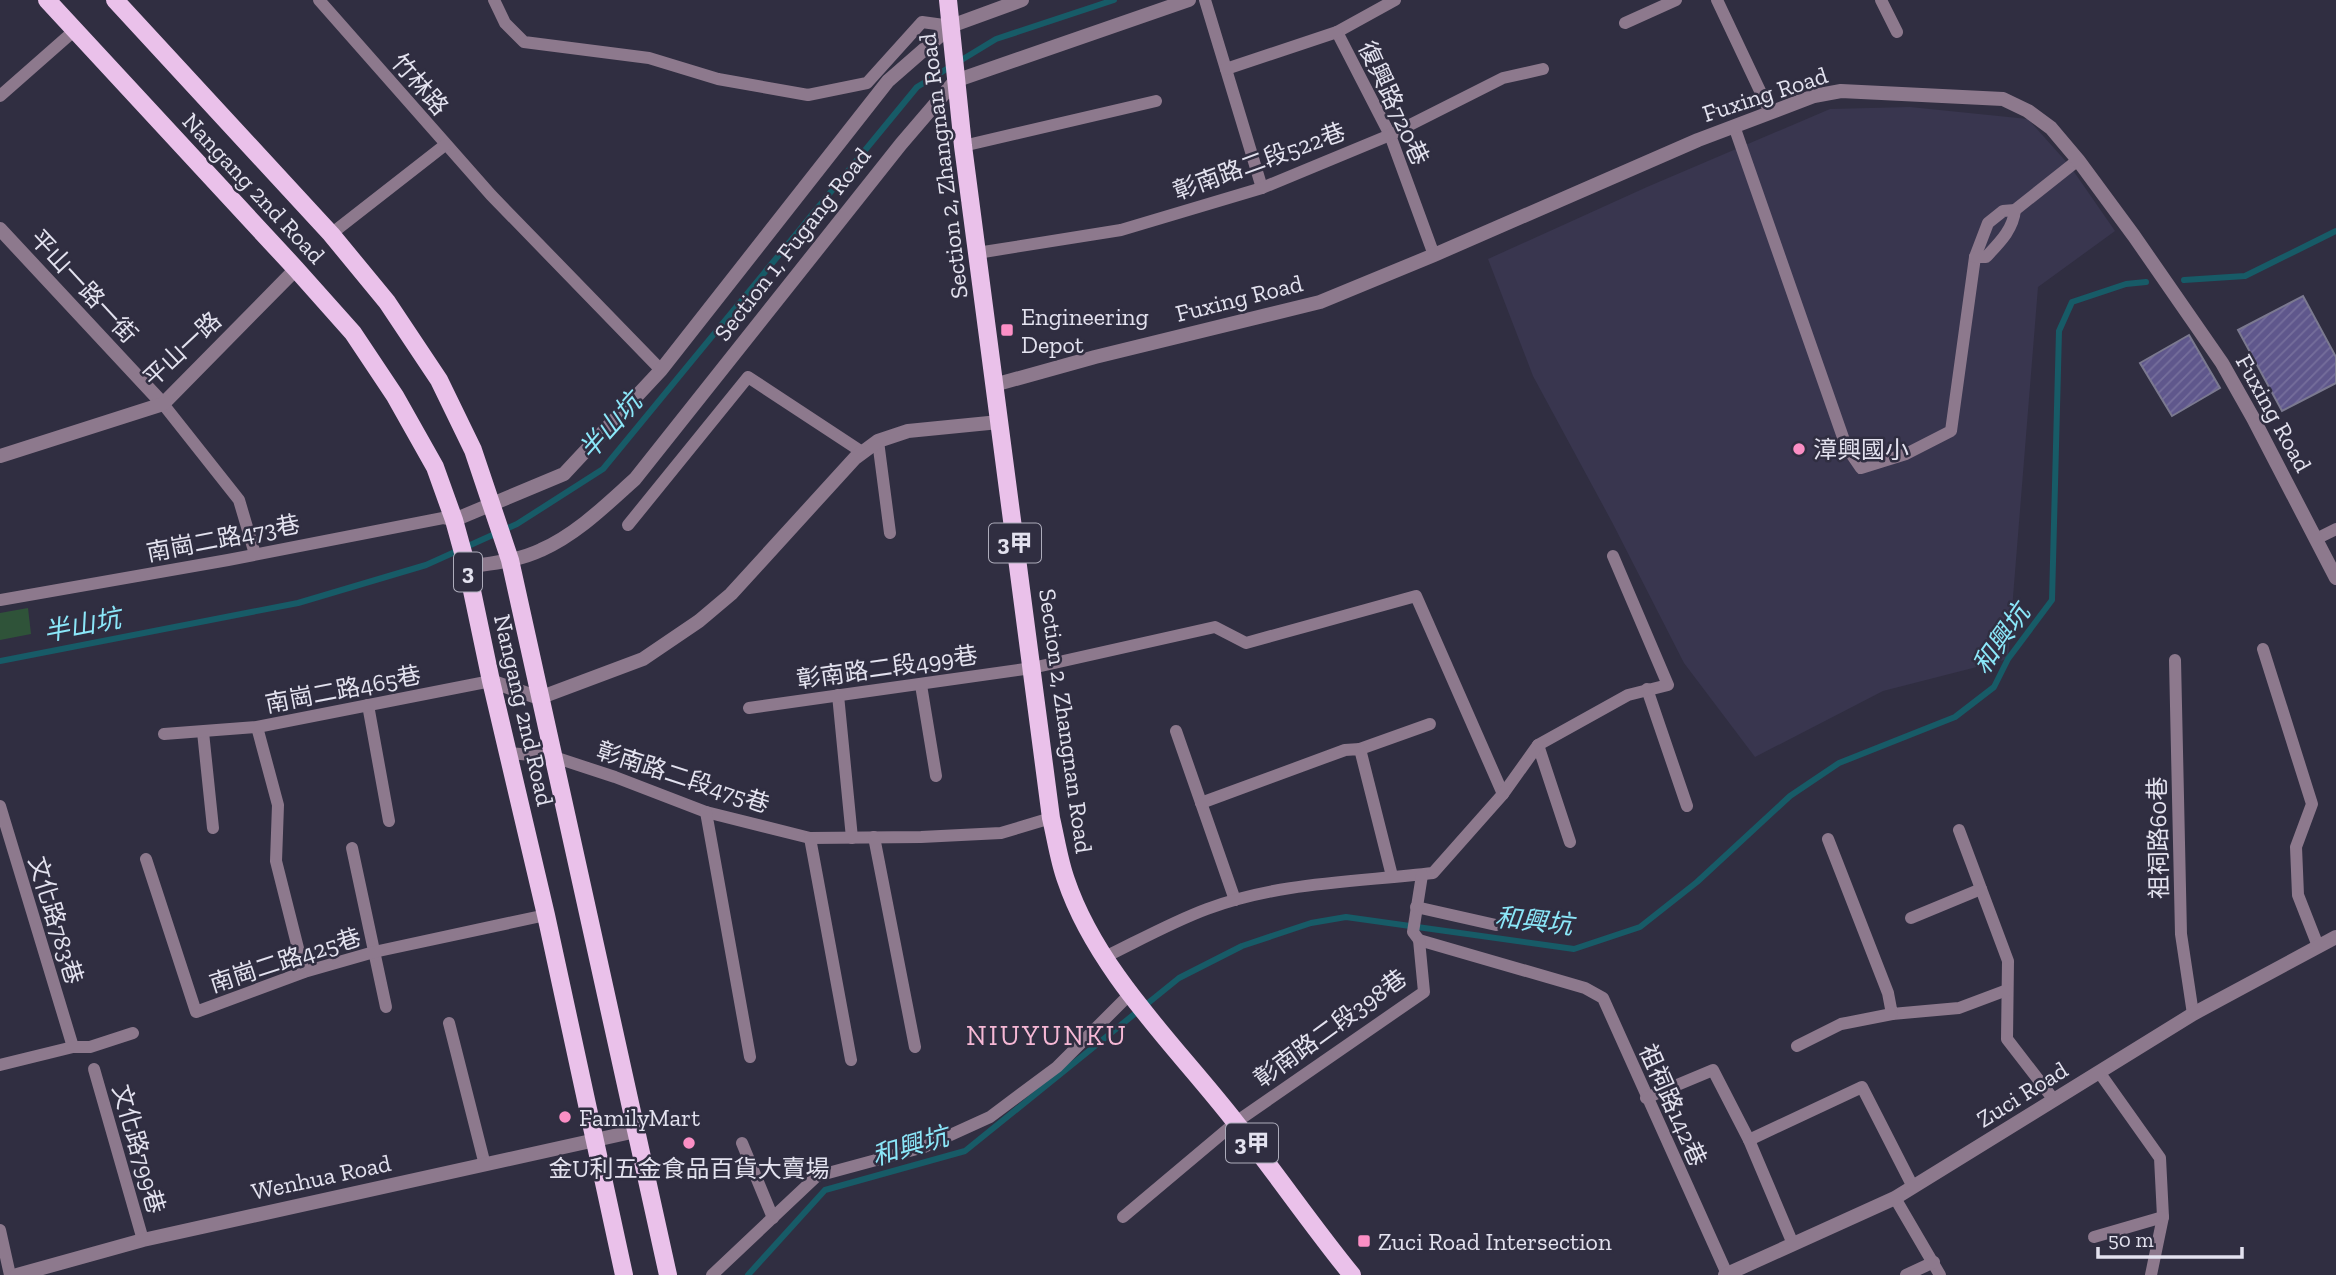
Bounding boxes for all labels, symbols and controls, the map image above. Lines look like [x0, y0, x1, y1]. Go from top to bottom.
street label: Section 2, Zhangnan Road [912, 32, 974, 300]
street label: 復興路720巷 [1353, 36, 1435, 170]
street label: 竹林路 [385, 47, 455, 121]
street label: Fuxing Road [1699, 60, 1831, 128]
street label: Nangang 2nd Road [177, 106, 331, 270]
street label: 彰南路二段522巷 [1169, 116, 1349, 206]
street label: Section 1, Fugang Road [708, 142, 876, 346]
street label: 平山一路一街 [24, 223, 144, 349]
street label: Fuxing Road [1172, 268, 1306, 328]
place label: Engineering Depot [1021, 302, 1149, 359]
street label: 平山一路 [137, 306, 227, 392]
marker: Engineering Depot [999, 322, 1015, 338]
street label: Fuxing Road [2230, 349, 2318, 477]
water label: 半山坑 [572, 383, 651, 466]
place label: 漳興國小 [1813, 435, 1909, 464]
marker: 漳興國小 [1791, 441, 1807, 457]
street label: 南崗二路473巷 [144, 509, 302, 567]
road number: 3甲 [989, 524, 1041, 562]
road number: 3 [454, 552, 482, 592]
street label: Section 2, Zhangnan Road [1033, 587, 1099, 855]
water label: 和興坑 [1966, 595, 2039, 680]
water label: 半山坑 [41, 601, 127, 648]
street label: Nangang 2nd Road [488, 611, 560, 809]
street label: 彰南路二段499巷 [795, 640, 979, 694]
street label: 南崗二路465巷 [263, 660, 423, 718]
street label: 彰南路二段475巷 [593, 735, 773, 819]
street label: 祖祠路60巷 [2142, 776, 2174, 900]
street label: 文化路783巷 [23, 853, 89, 987]
water label: 和興坑 [1494, 901, 1578, 941]
street label: 南崗二路425巷 [206, 922, 364, 998]
street label: 彰南路二段398巷 [1248, 963, 1412, 1093]
district label: NIUYUNKU [966, 1019, 1128, 1052]
street label: 祖祠路142巷 [1633, 1039, 1713, 1171]
street label: Zuci Road [1971, 1055, 2073, 1133]
street label: 文化路799巷 [107, 1081, 171, 1217]
place label: FamilyMart [579, 1103, 700, 1132]
marker: FamilyMart [557, 1109, 573, 1125]
water label: 和興坑 [868, 1119, 956, 1172]
road number: 3甲 [1226, 1124, 1278, 1162]
marker: 金U利五金食品百貨大賣場 [681, 1135, 697, 1151]
street label: Wenhua Road [249, 1148, 393, 1206]
place label: 金U利五金食品百貨大賣場 [548, 1154, 830, 1183]
scale bar [2098, 1216, 2242, 1260]
place label: Zuci Road Intersection [1378, 1227, 1612, 1256]
text: 50 m [2108, 1227, 2154, 1252]
marker: Zuci Road Intersection [1356, 1233, 1372, 1249]

